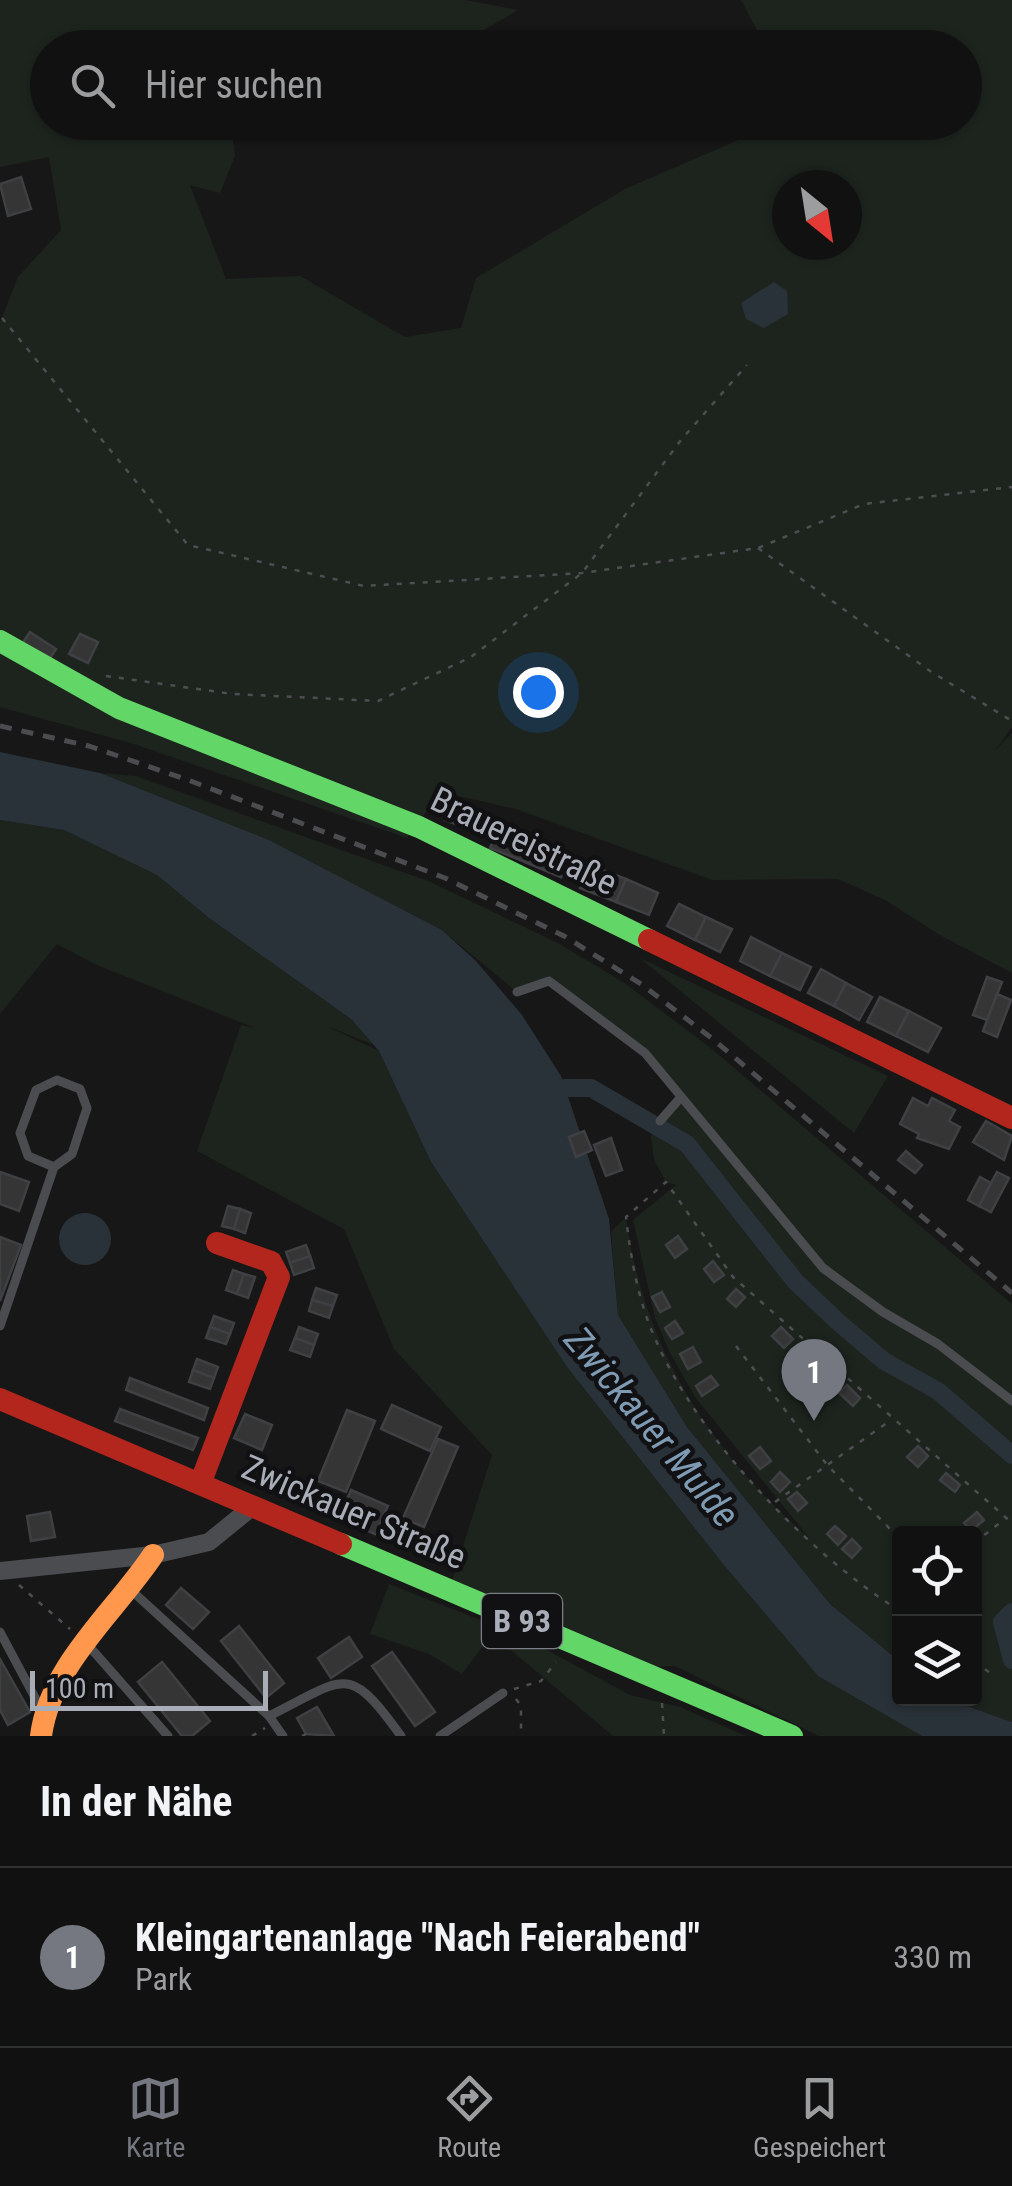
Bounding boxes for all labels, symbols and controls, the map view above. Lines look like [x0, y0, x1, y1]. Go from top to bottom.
search box [30, 30, 982, 140]
icon: search [65, 58, 120, 113]
text: Hier suchen [145, 63, 323, 107]
north arrow [772, 170, 862, 260]
your location [513, 667, 564, 718]
street label: Brauereistraße [424, 779, 623, 904]
water label: Zwickauer Mulde [555, 1317, 748, 1536]
pin: 1 [782, 1338, 846, 1421]
street label: Zwickauer Straße [236, 1447, 472, 1578]
map controls [892, 1526, 982, 1706]
button: locate [892, 1526, 982, 1616]
road number: B 93 [482, 1594, 562, 1648]
button: layers [892, 1616, 982, 1706]
scale bar [30, 1666, 268, 1710]
text: 100 m [45, 1672, 114, 1705]
text: In der Nähe [40, 1777, 232, 1826]
text: Kleingartenanlage "Nach Feierabend" [135, 1916, 700, 1960]
text: 1 [64, 1938, 81, 1976]
text: 330 m [893, 1938, 972, 1976]
text: Park [135, 1960, 192, 1998]
tab: Karte [126, 2071, 185, 2164]
tab: Route [437, 2071, 501, 2164]
tab: Gespeichert [753, 2071, 886, 2164]

